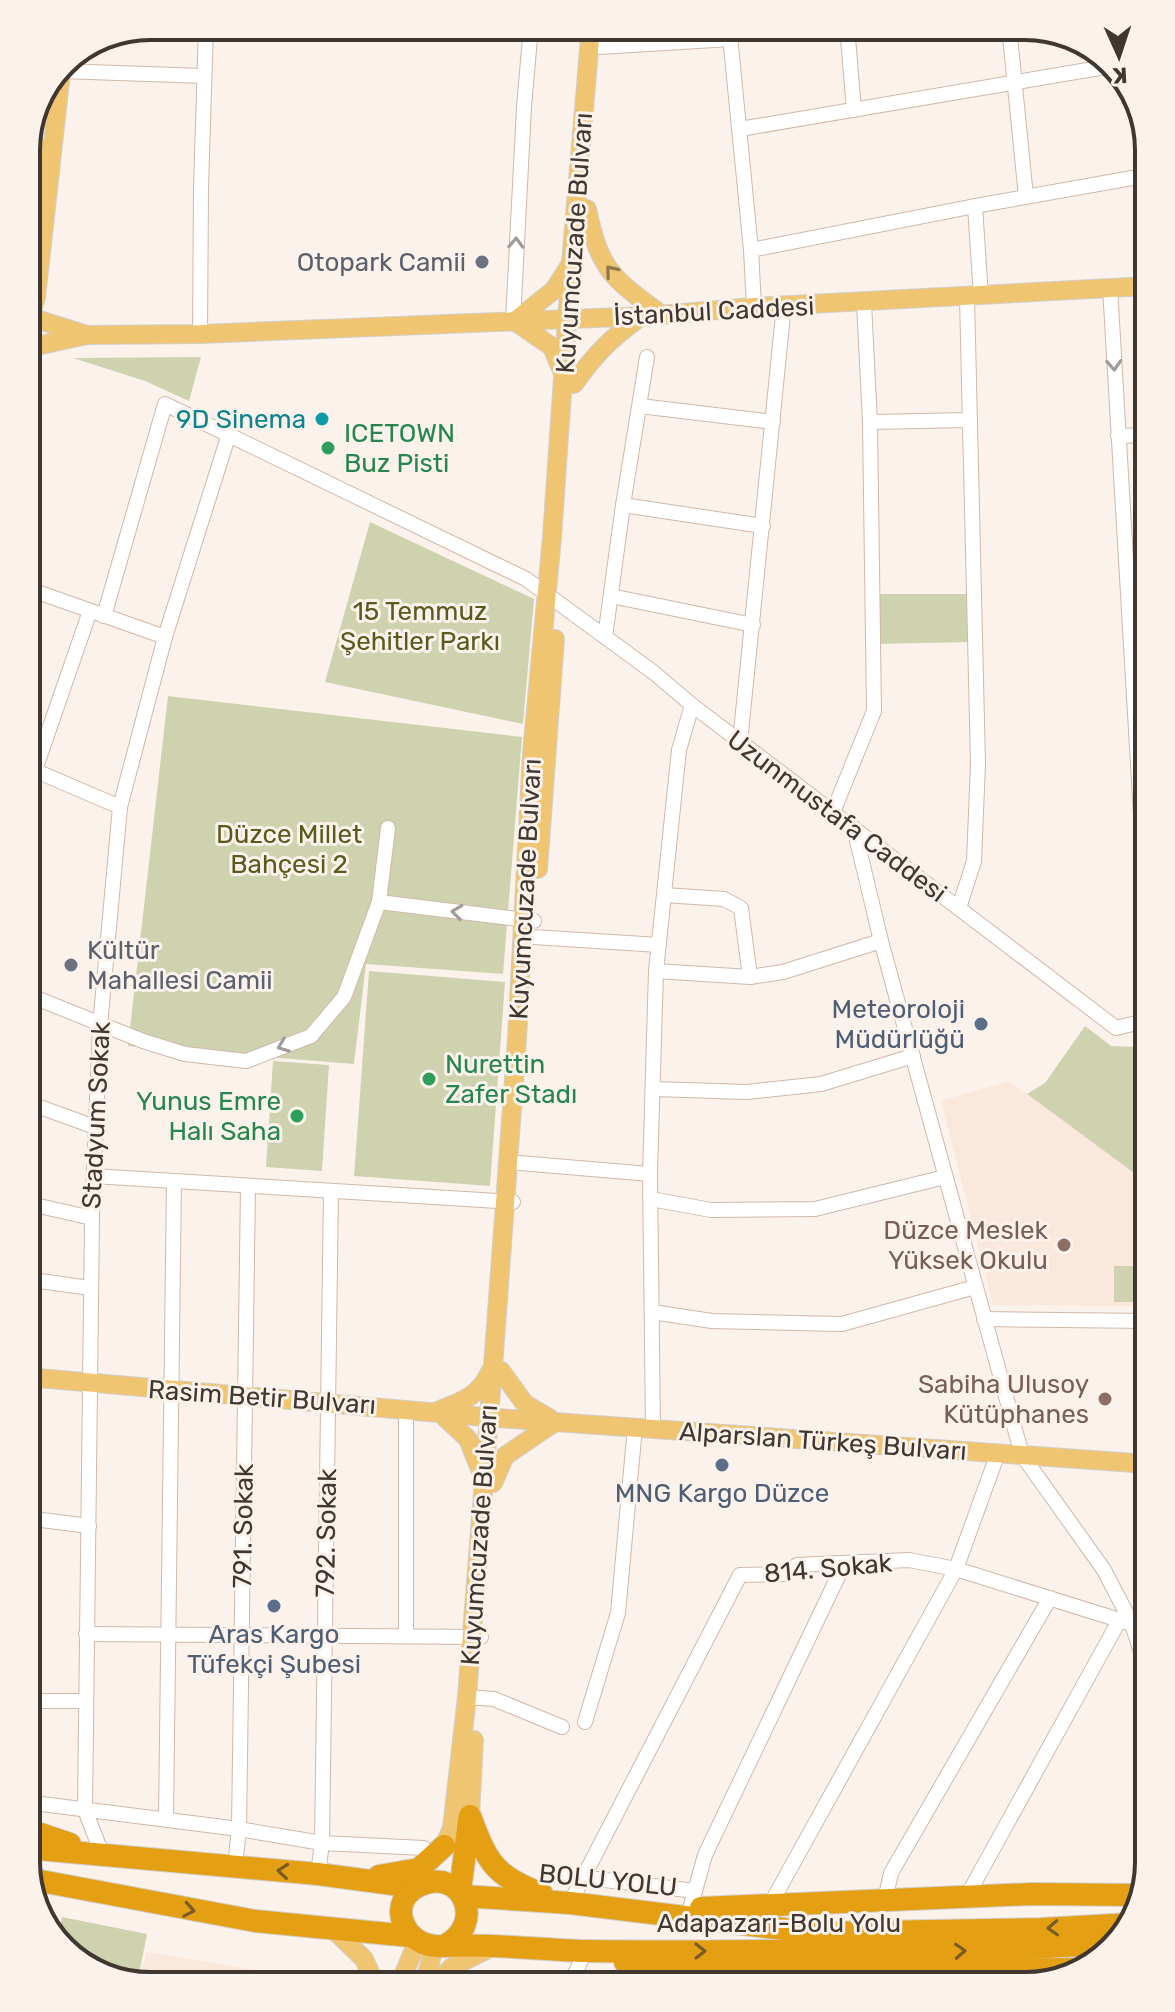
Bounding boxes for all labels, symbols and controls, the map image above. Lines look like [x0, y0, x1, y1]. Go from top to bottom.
north arrow [1079, 16, 1159, 96]
text: K [1112, 62, 1128, 89]
street label: Kuyumcuzade Bulvarı [550, 111, 599, 375]
one-way arrow [508, 236, 525, 249]
place label: Otopark Camii [297, 247, 466, 278]
marker: Otopark Camii [473, 253, 491, 271]
one-way arrow [606, 265, 621, 280]
street label: İstanbul Caddesi [613, 291, 815, 332]
one-way arrow [1105, 359, 1122, 372]
place label: 9D Sinema [176, 404, 306, 435]
marker: 9D Sinema [313, 410, 331, 428]
place label: ICETOWN Buz Pisti [344, 418, 455, 479]
marker: ICETOWN Buz Pisti [319, 439, 337, 457]
park label: 15 Temmuz Şehitler Parkı [340, 596, 500, 657]
street label: Uzunmustafa Caddesi [721, 724, 952, 909]
street label: Kuyumcuzade Bulvarı [503, 758, 548, 1020]
park label: Düzce Millet Bahçesi 2 [216, 819, 362, 880]
one-way arrow [450, 903, 463, 920]
place label: Kültür Mahallesi Camii [87, 935, 273, 996]
marker: Kültür Mahallesi Camii [62, 956, 80, 974]
place label: Meteoroloji Müdürlüğü [832, 994, 965, 1055]
marker: Meteoroloji Müdürlüğü [972, 1015, 990, 1033]
street label: Stadyum Sokak [76, 1020, 117, 1210]
one-way arrow [277, 1036, 291, 1053]
place label: Nurettin Zafer Stadı [445, 1049, 577, 1110]
marker: Nurettin Zafer Stadı [420, 1070, 438, 1088]
place label: Yunus Emre Halı Saha [136, 1086, 281, 1147]
marker: Yunus Emre Halı Saha [288, 1107, 306, 1125]
place label: Düzce Meslek Yüksek Okulu [883, 1215, 1049, 1276]
marker: Düzce Meslek Yüksek Okulu [1055, 1236, 1073, 1254]
place label: Sabiha Ulusoy Kütüphanes [918, 1369, 1089, 1430]
street label: Rasim Betir Bulvarı [147, 1374, 377, 1421]
marker: Sabiha Ulusoy Kütüphanes [1096, 1390, 1114, 1408]
street label: Kuyumcuzade Bulvarı [455, 1403, 504, 1667]
street label: Alparslan Türkeş Bulvarı [678, 1416, 968, 1467]
marker: MNG Kargo Düzce [713, 1456, 731, 1474]
street label: 791. Sokak [227, 1463, 260, 1589]
street label: 792. Sokak [310, 1468, 343, 1598]
place label: MNG Kargo Düzce [615, 1478, 829, 1509]
street label: 814. Sokak [763, 1547, 894, 1590]
marker: Aras Kargo Tüfekçi Şubesi [265, 1597, 283, 1615]
place label: Aras Kargo Tüfekçi Şubesi [187, 1619, 361, 1680]
street label: BOLU YOLU [537, 1858, 679, 1903]
one-way arrow [276, 1862, 289, 1879]
one-way arrow [182, 1900, 195, 1917]
street label: Adapazarı-Bolu Yolu [657, 1908, 901, 1939]
one-way arrow [1046, 1919, 1059, 1936]
one-way arrow [694, 1942, 707, 1960]
one-way arrow [954, 1943, 967, 1960]

